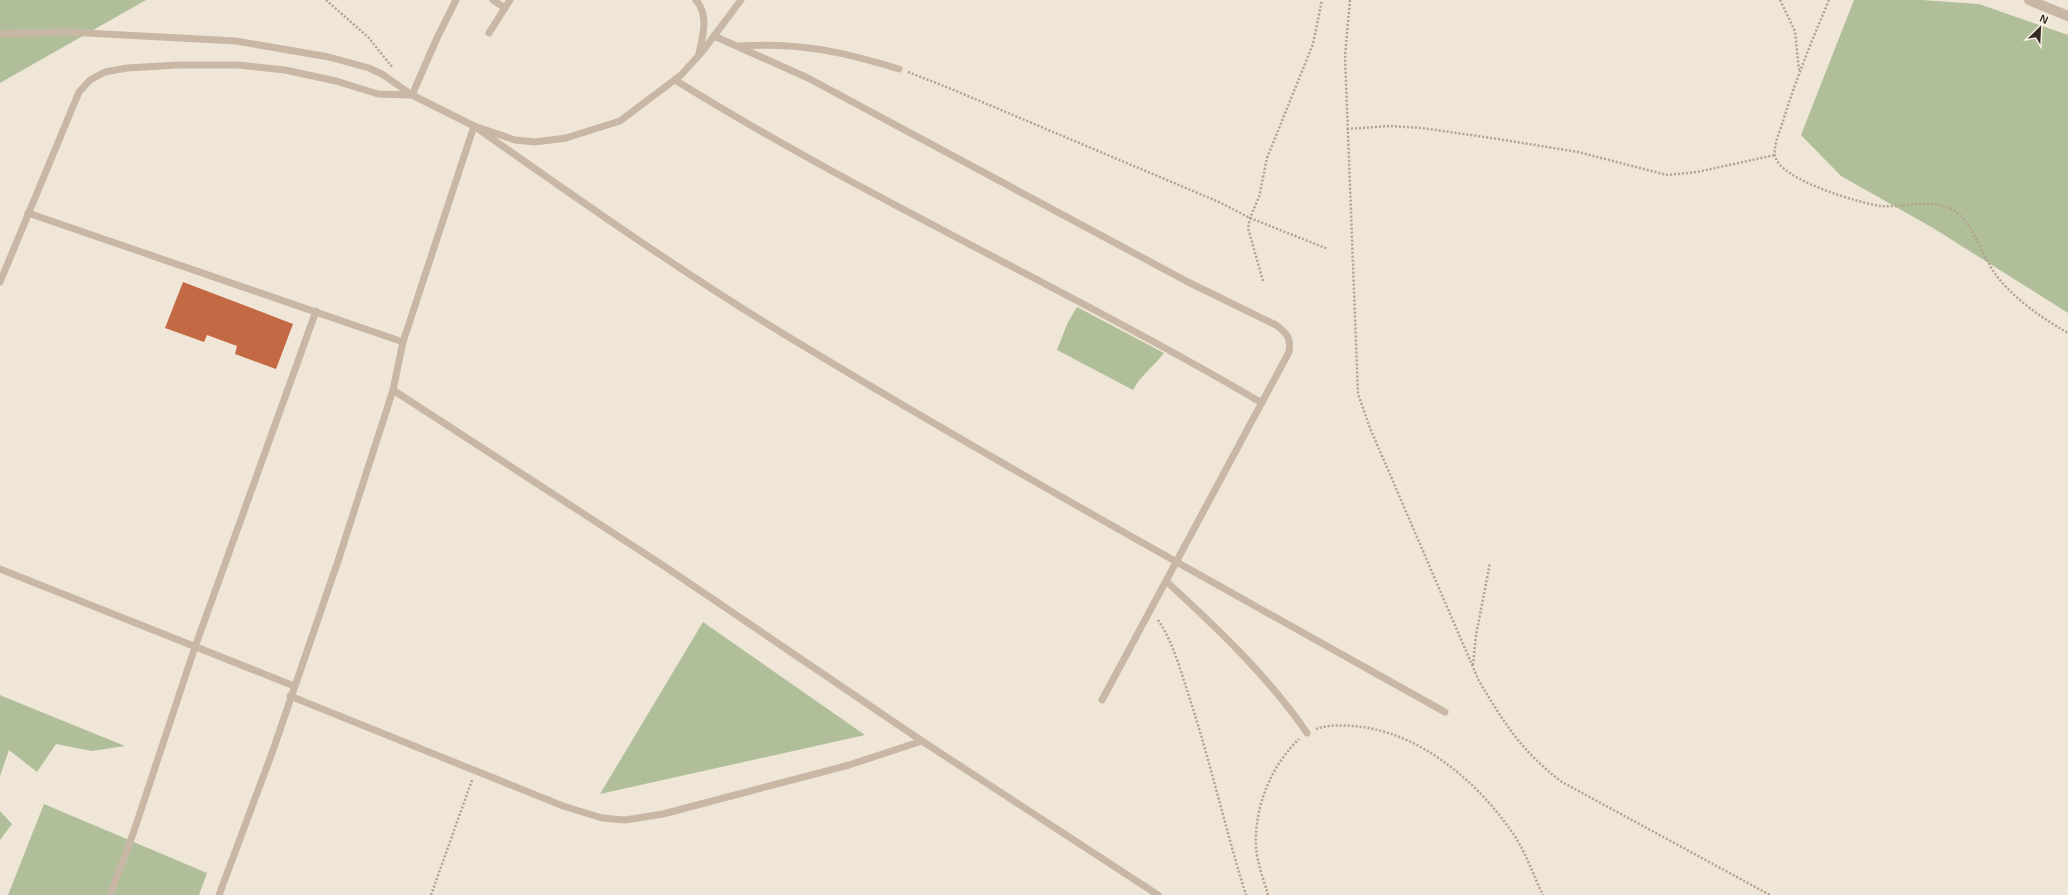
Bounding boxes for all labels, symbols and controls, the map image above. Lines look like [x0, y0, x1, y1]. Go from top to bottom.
north arrow [2020, 8, 2060, 48]
text: N [2038, 12, 2050, 26]

